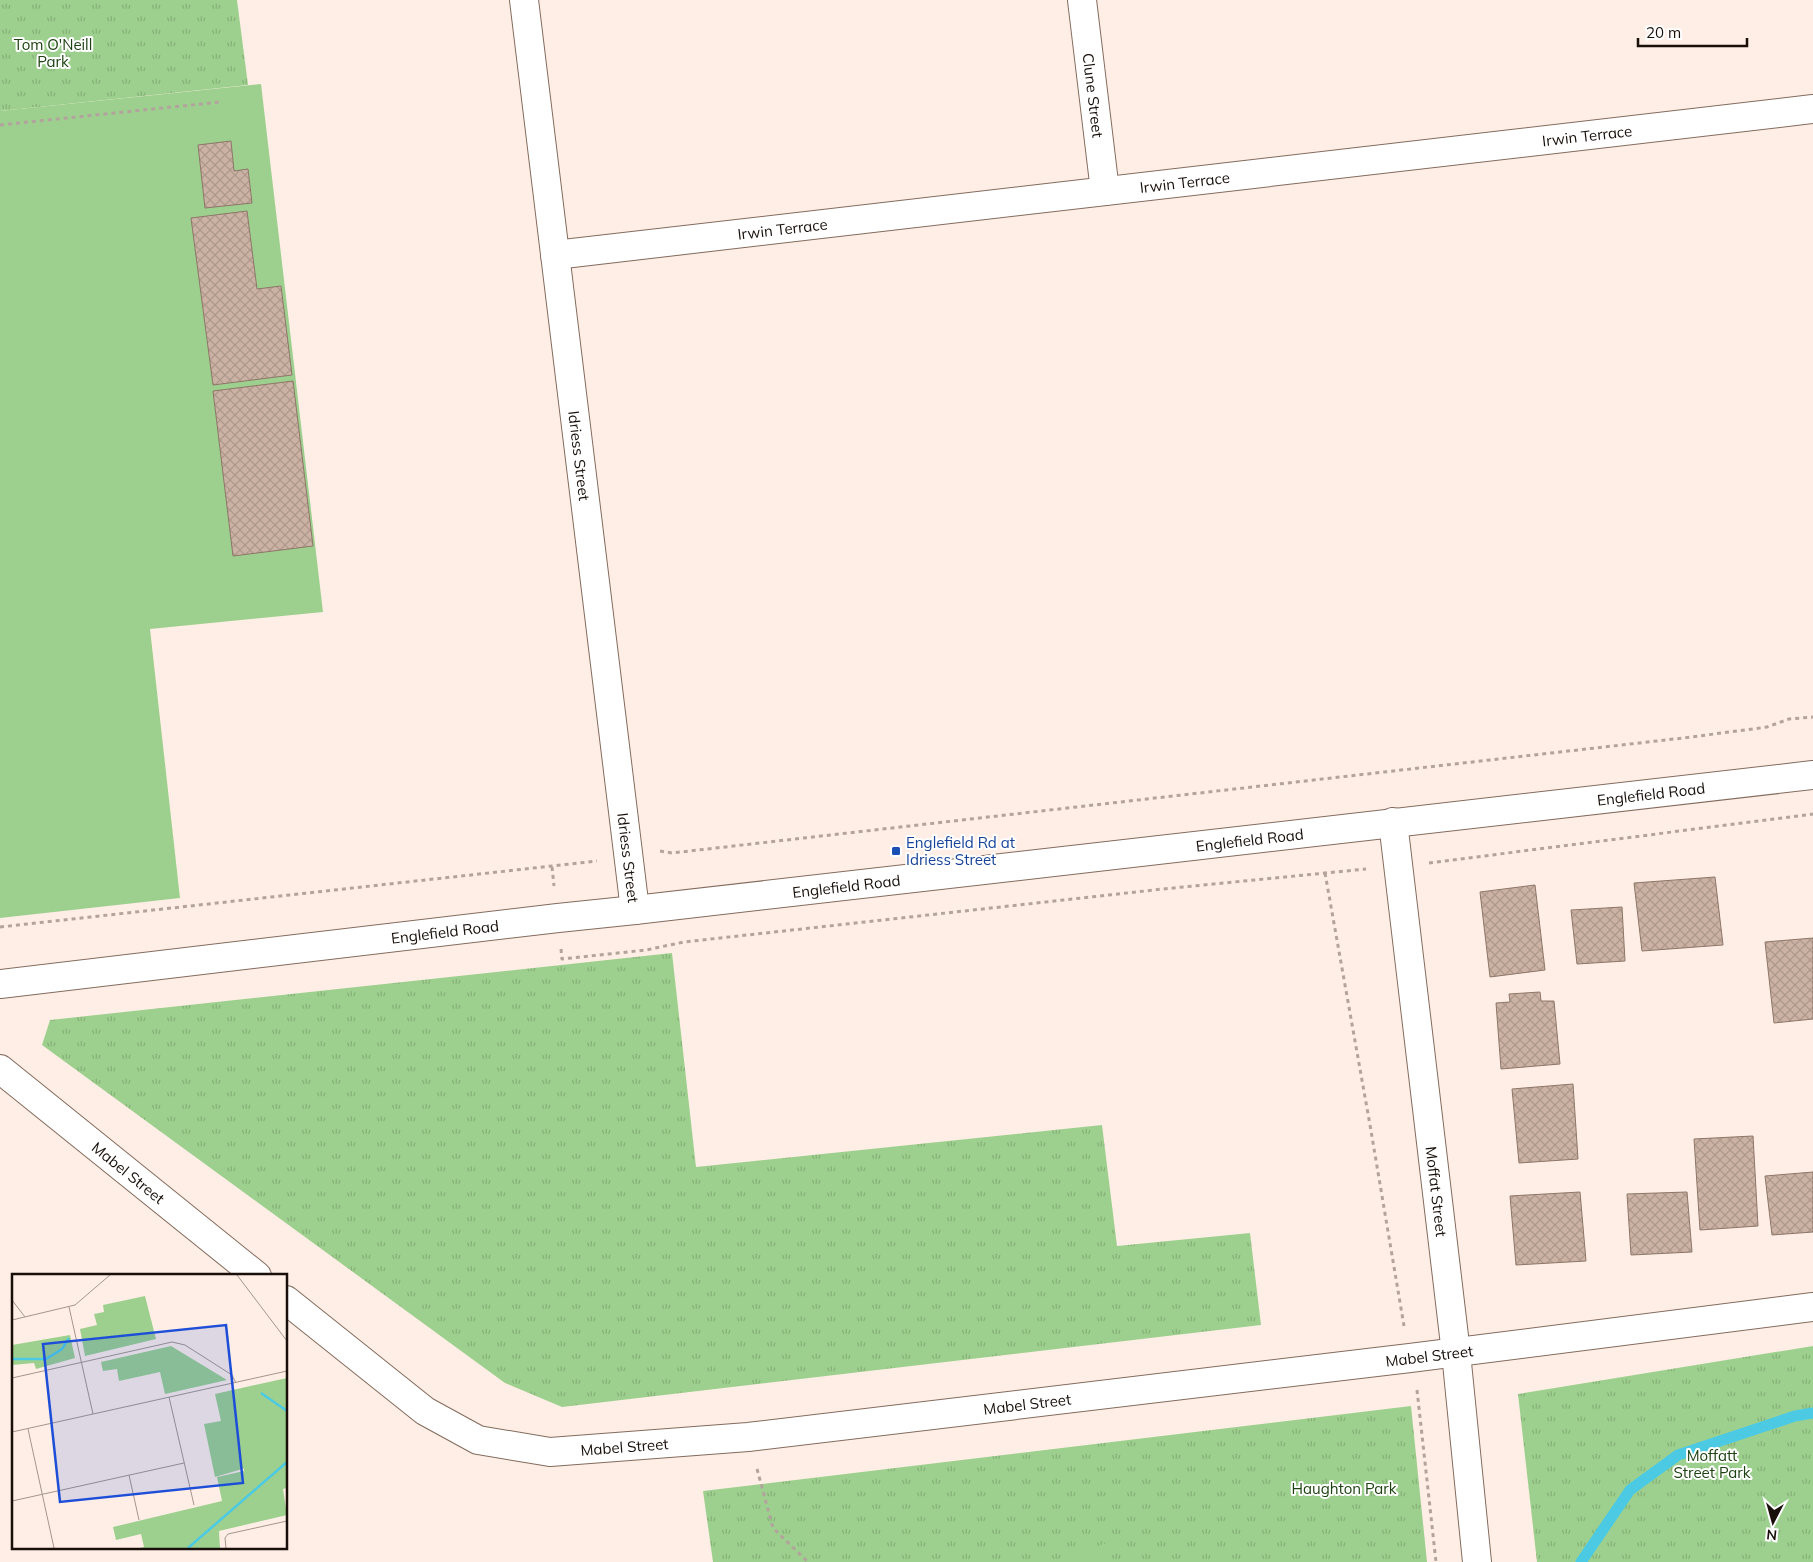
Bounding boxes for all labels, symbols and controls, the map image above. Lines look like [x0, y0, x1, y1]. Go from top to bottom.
scale bar [1638, 15, 1747, 47]
text: 20 m [1646, 23, 1681, 42]
park label: Tom O'Neill Park [14, 35, 92, 71]
street label: Clune Street [1079, 52, 1108, 139]
street label: Irwin Terrace [1541, 121, 1633, 150]
street label: Irwin Terrace [1139, 167, 1231, 197]
street label: Irwin Terrace [736, 214, 829, 243]
street label: Idriess Street [565, 410, 594, 502]
street label: Englefield Road [1596, 778, 1706, 809]
street label: Idriess Street [614, 812, 644, 904]
street label: Englefield Road [1195, 824, 1305, 855]
place label: Englefield Rd at Idriess Street [906, 833, 1015, 869]
marker: Englefield Rd at Idriess Street [890, 845, 902, 857]
street label: Englefield Road [791, 870, 901, 901]
street label: Englefield Road [390, 916, 500, 947]
street label: Mabel Street [88, 1137, 169, 1208]
street label: Moffat Street [1422, 1145, 1452, 1238]
inset map [12, 1274, 288, 1550]
street label: Mabel Street [1384, 1341, 1474, 1370]
street label: Mabel Street [982, 1389, 1072, 1418]
street label: Mabel Street [580, 1434, 669, 1459]
park label: Moffatt Street Park [1674, 1446, 1751, 1482]
park label: Haughton Park [1292, 1479, 1397, 1498]
north arrow [1748, 1497, 1798, 1547]
text: N [1765, 1525, 1778, 1544]

